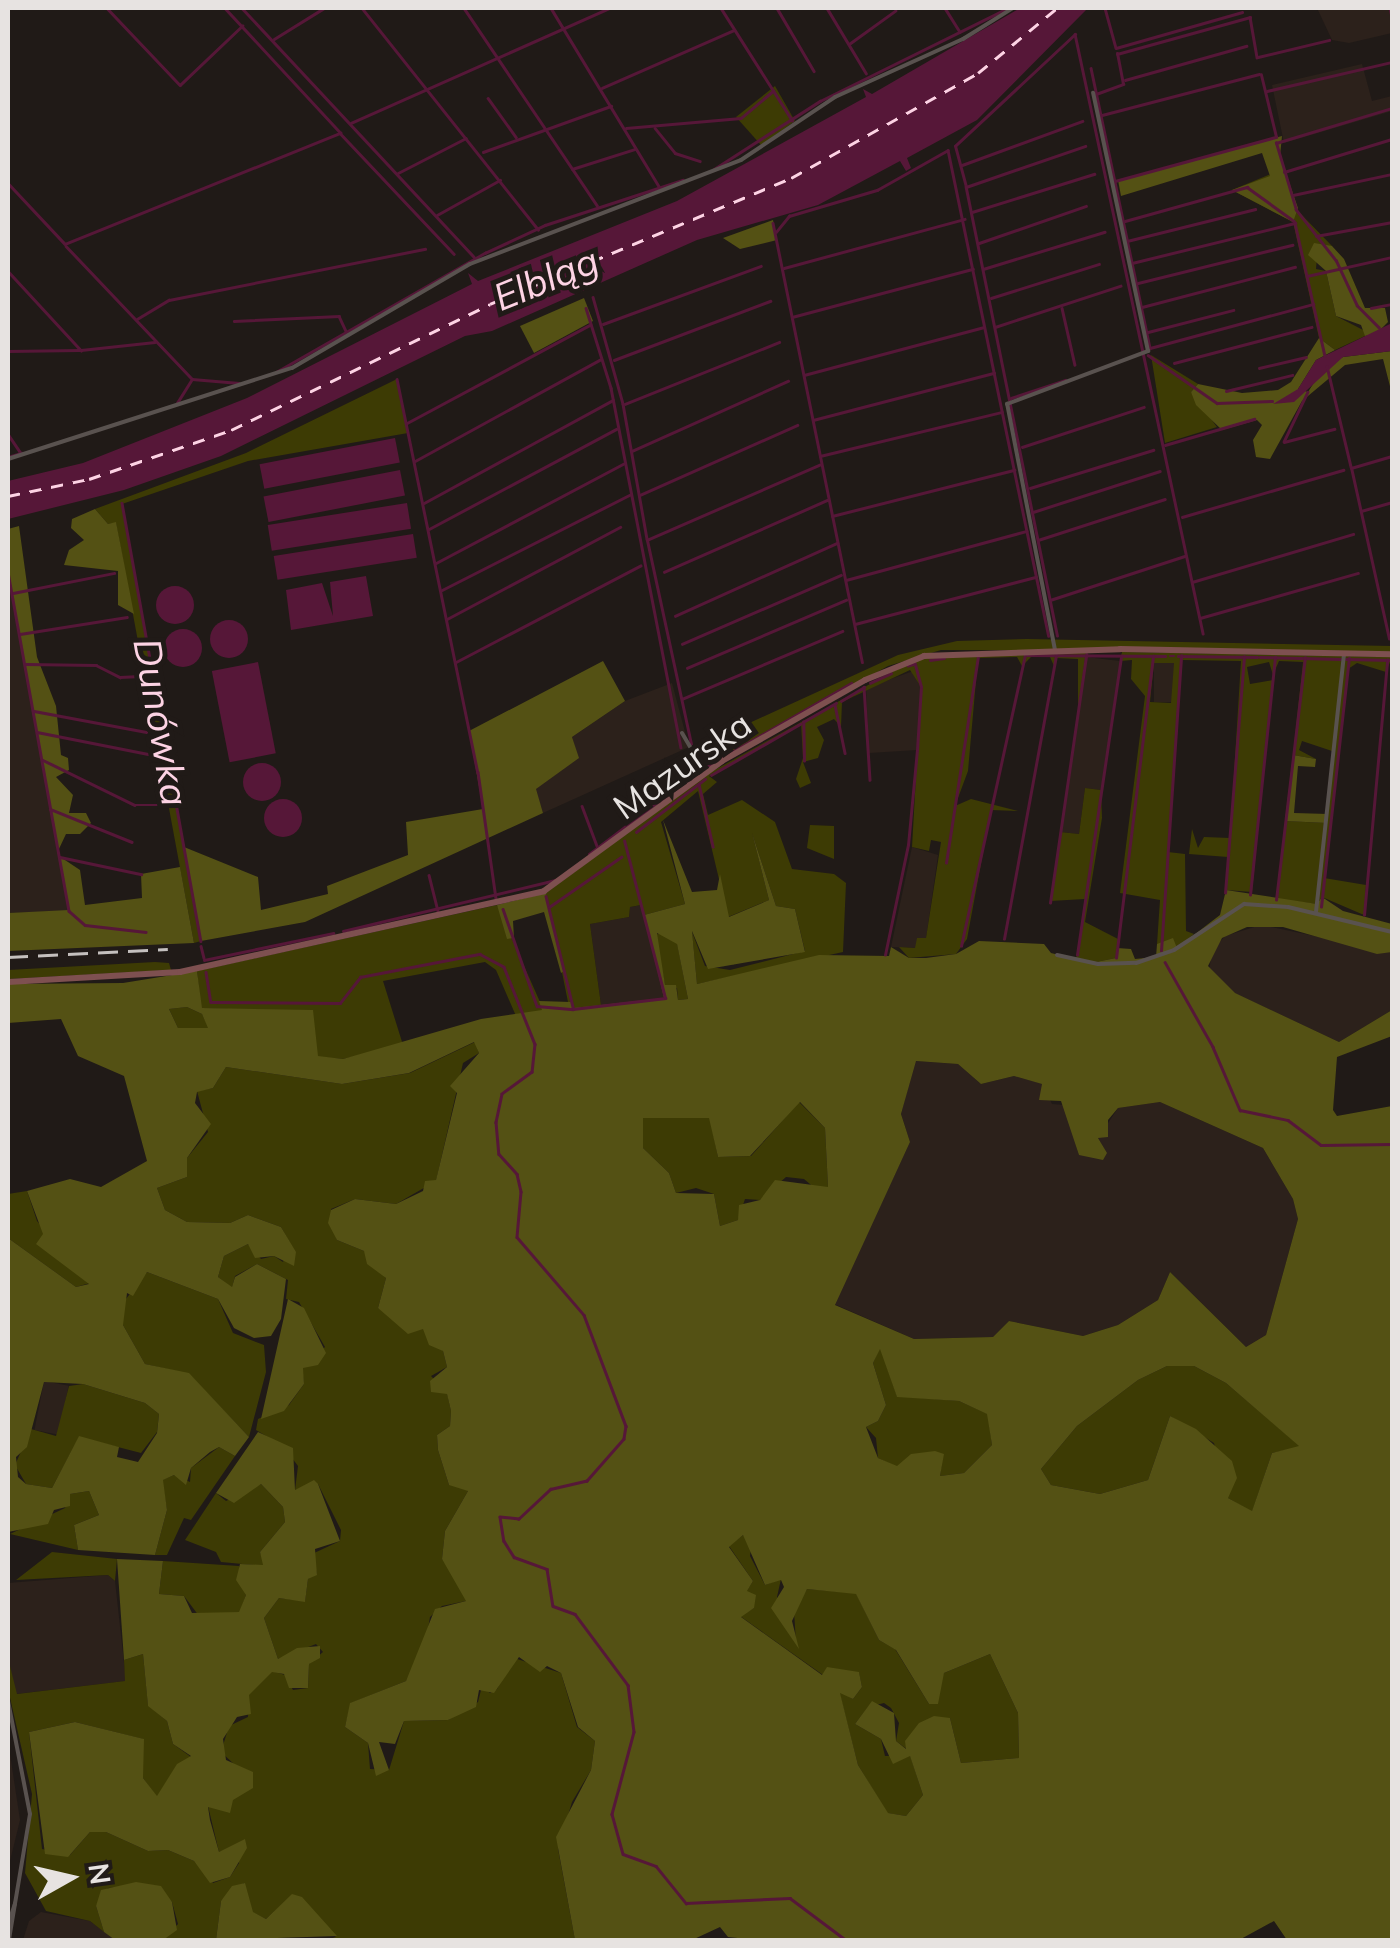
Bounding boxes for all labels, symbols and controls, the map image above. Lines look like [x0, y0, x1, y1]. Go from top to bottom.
water label: Elbląg [487, 237, 605, 321]
water label: Dunówka [124, 635, 198, 809]
street label: Mazurska [605, 702, 759, 828]
north arrow [20, 1828, 120, 1928]
text: N [81, 1861, 119, 1887]

